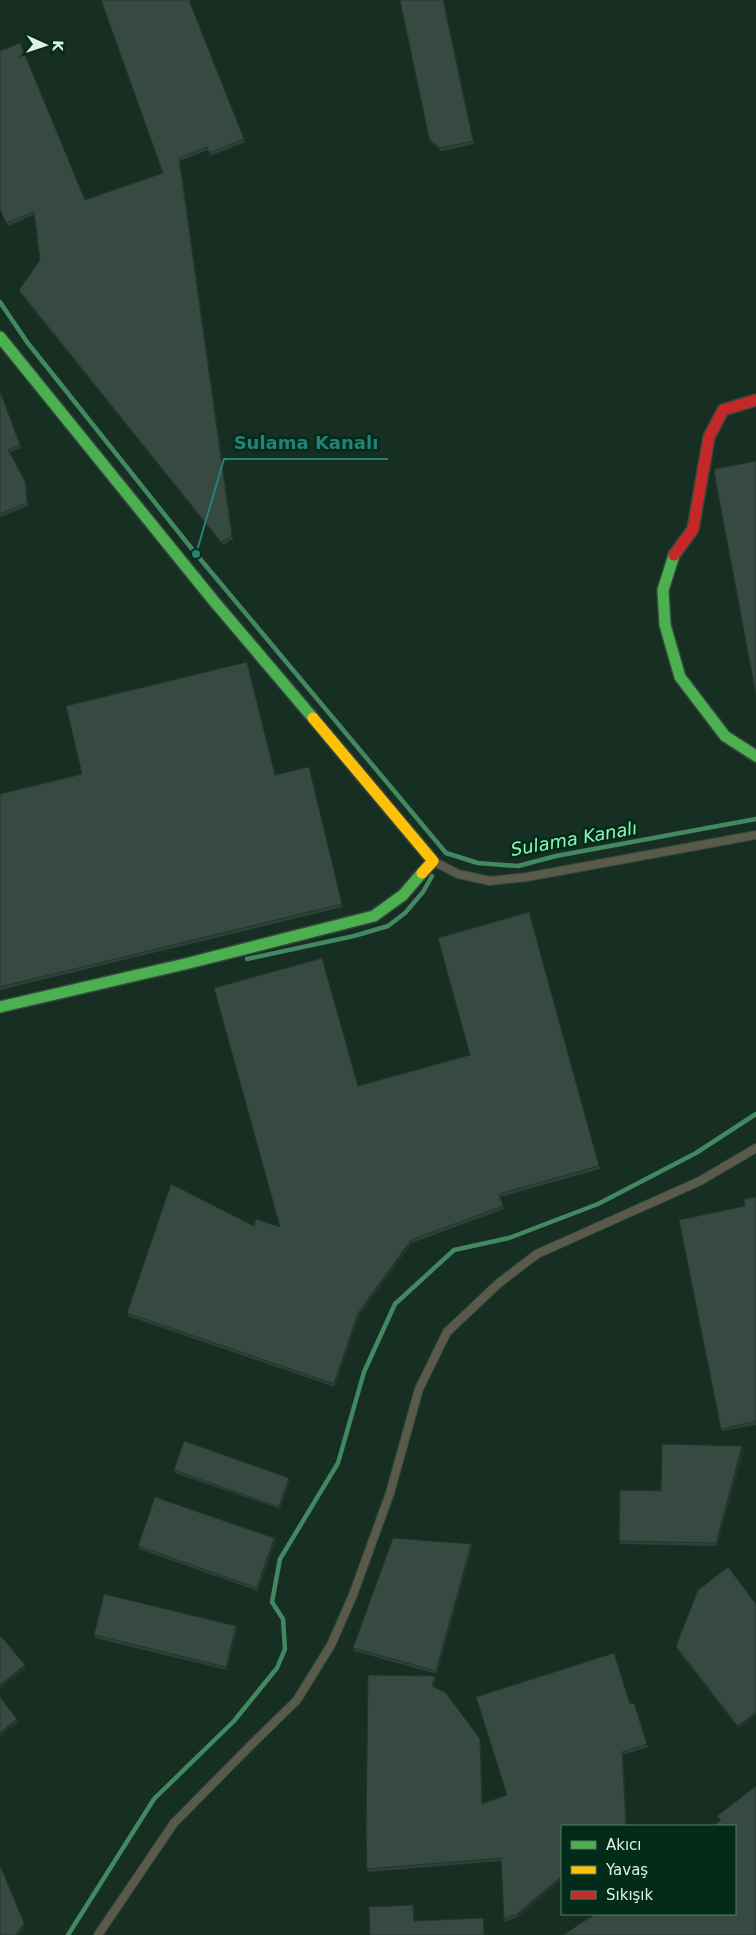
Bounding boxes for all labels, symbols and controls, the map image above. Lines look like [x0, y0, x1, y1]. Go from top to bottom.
north arrow [20, 20, 70, 70]
text: K [50, 40, 66, 53]
callout: Sulama Kanalı [224, 426, 388, 459]
text: Sulama Kanalı [234, 432, 378, 453]
water label: Sulama Kanalı [509, 817, 639, 860]
legend [561, 1825, 736, 1915]
text: Akıcı [606, 1836, 642, 1854]
text: Yavaş [605, 1861, 648, 1879]
text: Sıkışık [606, 1886, 654, 1904]

